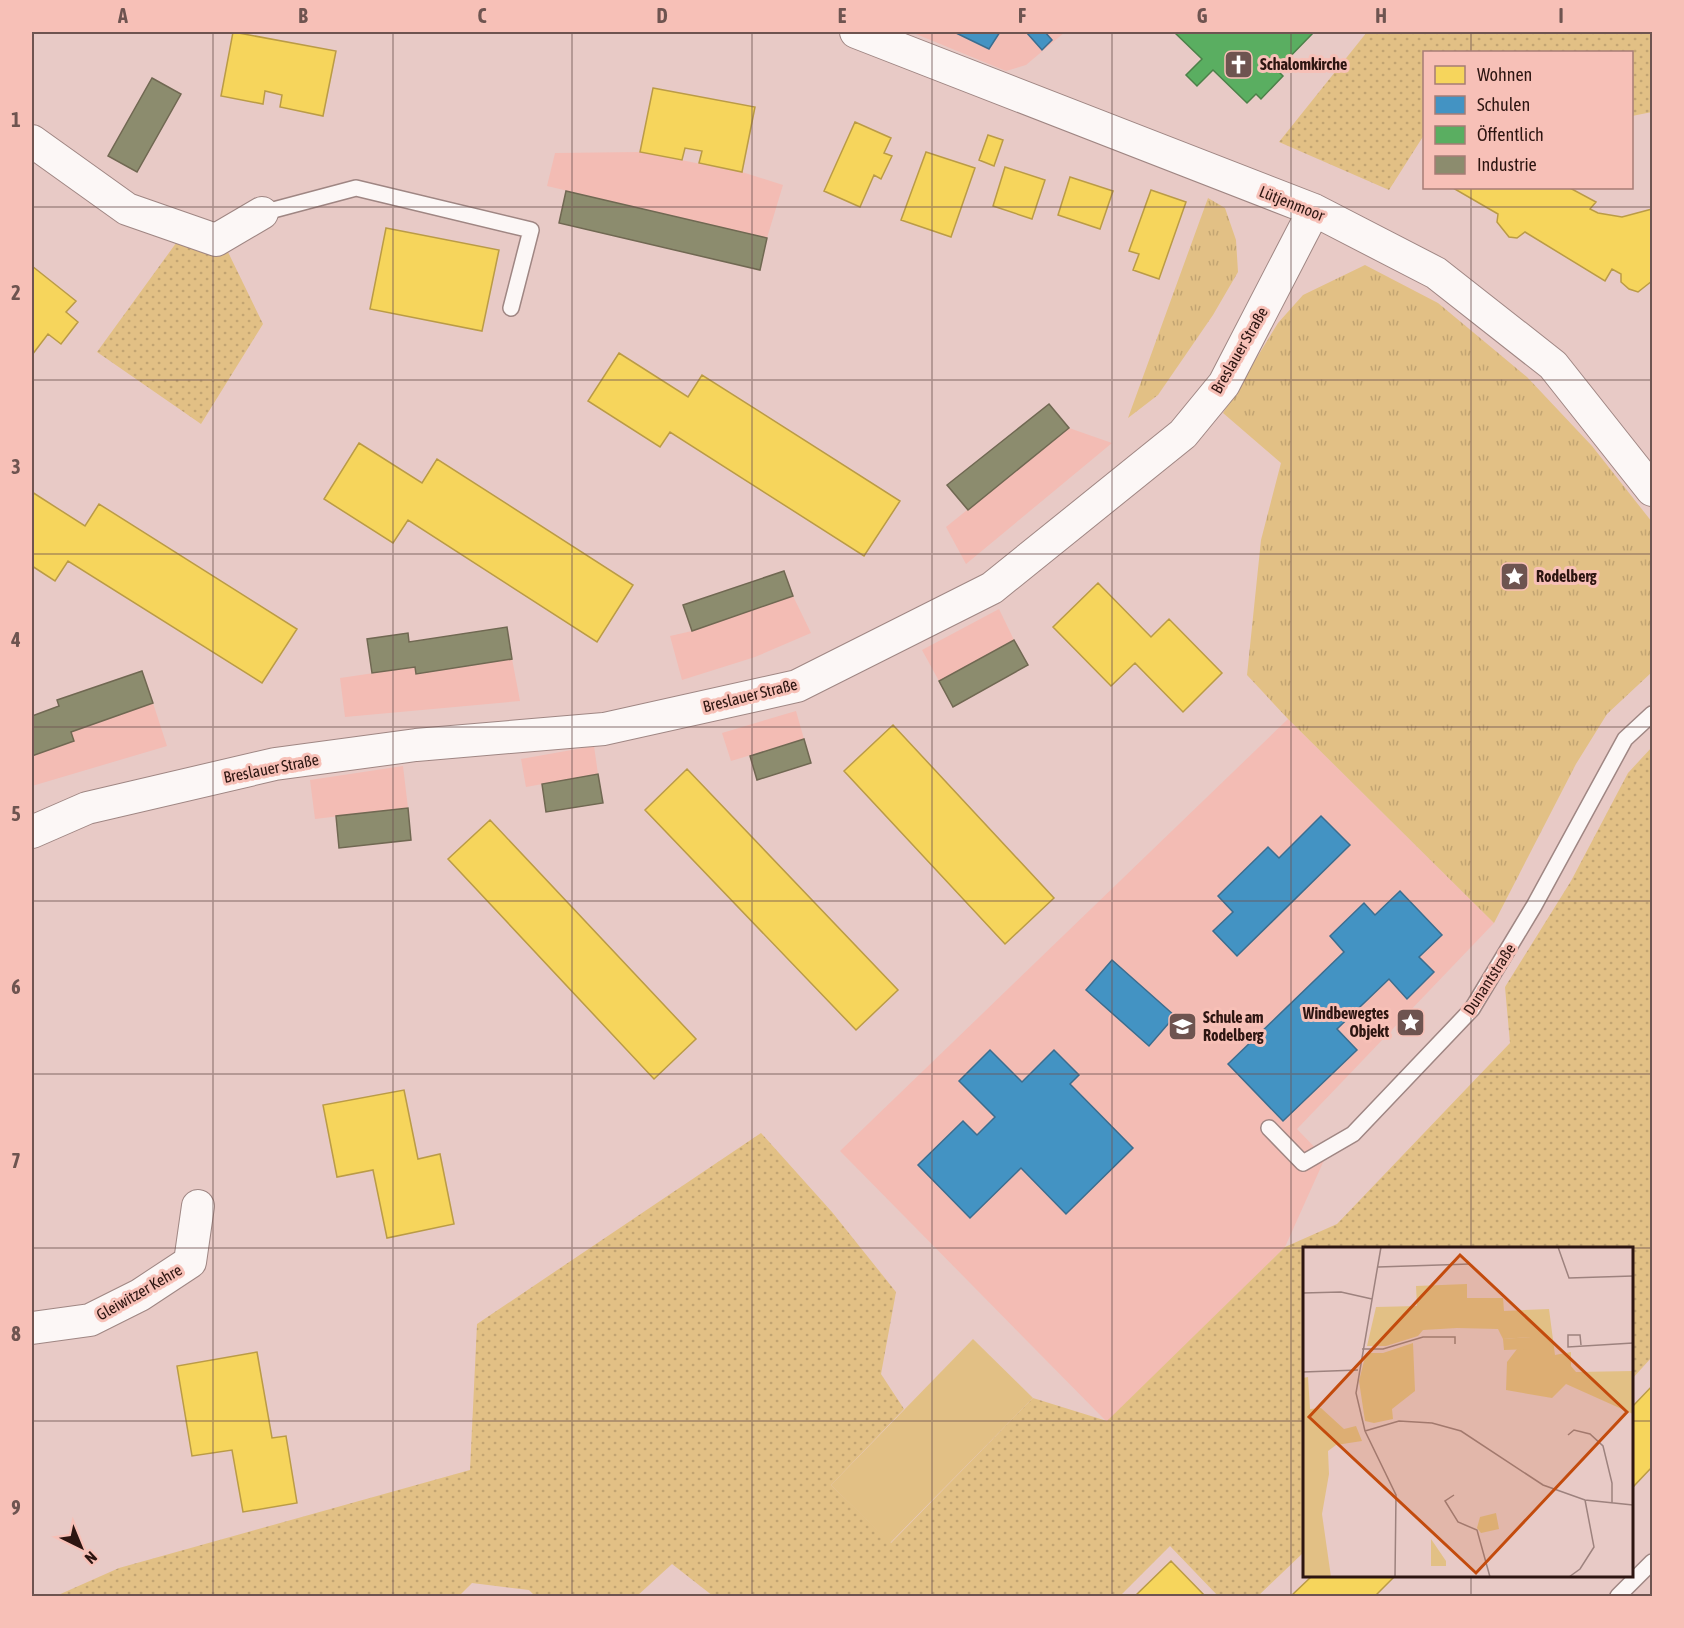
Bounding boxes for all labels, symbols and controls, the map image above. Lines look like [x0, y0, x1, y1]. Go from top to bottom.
text: A [117, 4, 128, 27]
text: B [298, 4, 308, 27]
text: C [478, 4, 487, 27]
text: D [656, 4, 668, 27]
text: E [838, 4, 847, 27]
text: F [1018, 4, 1026, 27]
text: G [1197, 4, 1208, 27]
text: H [1375, 4, 1387, 27]
text: I [1558, 4, 1564, 27]
church icon: Schalomkirche [1223, 48, 1255, 80]
legend [1423, 51, 1633, 189]
place label: Schalomkirche [1260, 55, 1347, 73]
text: Wohnen [1477, 64, 1532, 85]
text: Schulen [1477, 94, 1530, 115]
text: 1 [11, 108, 21, 131]
text: Öffentlich [1477, 124, 1544, 145]
text: Industrie [1477, 154, 1537, 175]
street label: Lütjenmoor [1256, 182, 1327, 225]
text: 2 [11, 281, 21, 304]
street label: Breslauer Straße [1207, 304, 1271, 396]
text: 3 [11, 455, 21, 478]
place icon: Rodelberg [1499, 560, 1531, 592]
place label: Rodelberg [1536, 567, 1597, 585]
text: 4 [10, 628, 21, 651]
street label: Breslauer Straße [701, 675, 799, 715]
street label: Breslauer Straße [222, 750, 320, 786]
text: 5 [11, 802, 21, 825]
street label: Dunantstraße [1459, 940, 1519, 1018]
text: 6 [11, 975, 21, 998]
place label: Windbewegtes Objekt [1302, 1004, 1389, 1040]
place icon: Windbewegtes Objekt [1394, 1006, 1426, 1038]
place label: Schule am Rodelberg [1203, 1008, 1264, 1044]
school or university icon: Schule am Rodelberg [1166, 1010, 1198, 1042]
text: 7 [11, 1149, 21, 1172]
inset map [1303, 1247, 1633, 1577]
street label: Gleiwitzer Kehre [93, 1260, 185, 1324]
text: 8 [11, 1322, 21, 1345]
text: 9 [11, 1496, 21, 1519]
north arrow [51, 1517, 111, 1577]
text: N [82, 1548, 101, 1568]

